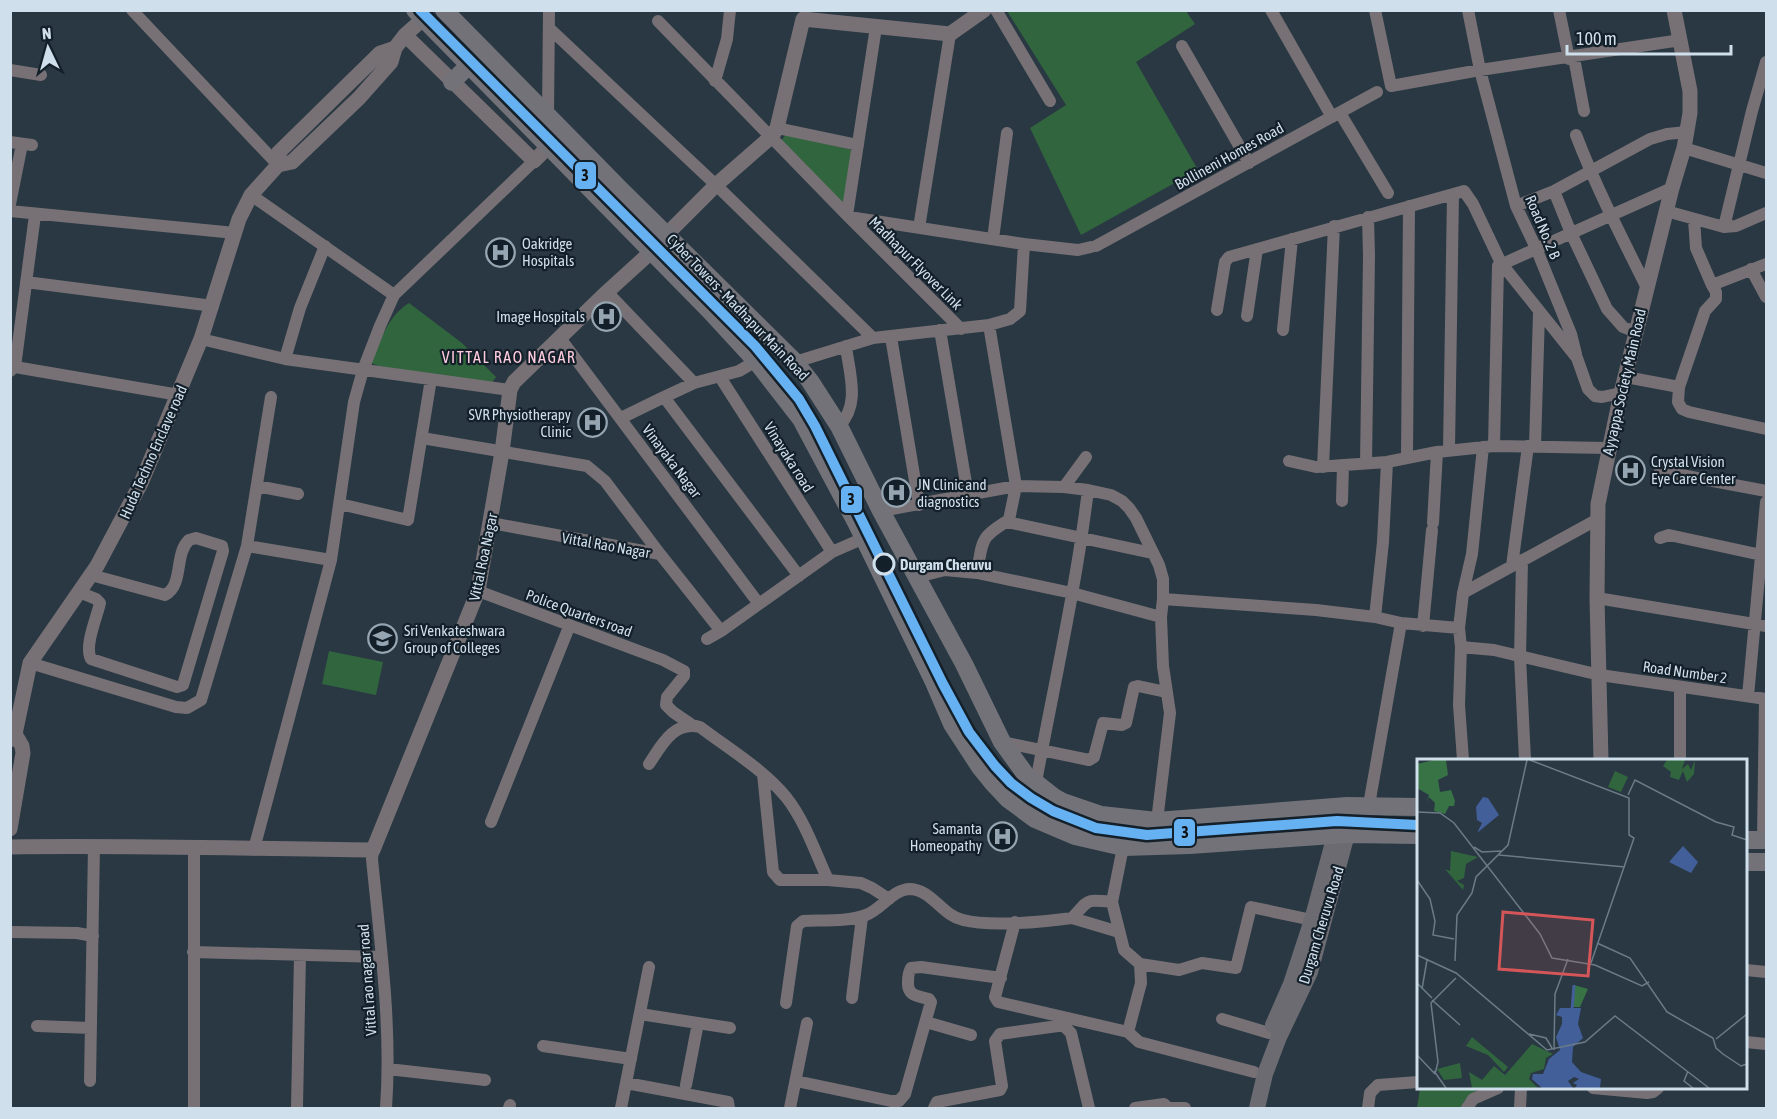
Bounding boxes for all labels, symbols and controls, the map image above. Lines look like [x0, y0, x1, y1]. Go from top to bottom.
north arrow [18, 18, 78, 78]
scale bar [1567, 18, 1730, 56]
text: N [41, 24, 52, 42]
text: 100 m [1576, 28, 1617, 49]
street label: Bollineni Homes Road [1172, 119, 1286, 193]
line badge: 3 [574, 161, 597, 190]
text: 3 [581, 166, 589, 184]
street label: Road No. 2 B [1522, 193, 1564, 261]
street label: Madhapur Flyover Link [866, 213, 966, 313]
street label: Cyber Towers - Madhapur Main Road [664, 230, 812, 384]
place label: Oakridge Hospitals [522, 235, 574, 269]
hospital icon: Oakridge Hospitals [485, 236, 517, 268]
hospital icon: Image Hospitals [590, 300, 622, 332]
street label: Ayyappa Society Main Road [1599, 307, 1649, 457]
place label: Image Hospitals [496, 308, 585, 325]
district label: VITTAL RAO NAGAR [442, 348, 576, 366]
street label: Huda Techno Enclave road [116, 383, 190, 521]
place label: SVR Physiotherapy Clinic [469, 406, 571, 440]
hospital icon: SVR Physiotherapy Clinic [576, 407, 608, 439]
street label: Vinayaka road [761, 419, 817, 495]
street label: Vinayaka Nagar [639, 421, 705, 501]
place label: Crystal Vision Eye Care Center [1651, 453, 1736, 487]
hospital icon: Crystal Vision Eye Care Center [1614, 454, 1646, 486]
place label: JN Clinic and diagnostics [917, 476, 987, 510]
hospital icon: JN Clinic and diagnostics [880, 477, 912, 509]
line badge: 3 [840, 485, 863, 514]
text: 3 [847, 490, 855, 508]
street label: Vittal Roa Nagar [465, 511, 501, 602]
street label: Vittal Rao Nagar [561, 529, 652, 561]
marker: Durgam Cheruvu [873, 553, 895, 575]
place label: Durgam Cheruvu [900, 556, 992, 573]
street label: Police Quarters road [524, 586, 634, 640]
place label: Sri Venkateshwara Group of Colleges [404, 622, 505, 656]
school or university icon: Sri Venkateshwara Group of Colleges [367, 623, 399, 655]
street label: Road Number 2 [1642, 658, 1728, 686]
inset map [1417, 759, 1747, 1089]
line badge: 3 [1173, 818, 1196, 847]
place label: Samanta Homeopathy [910, 820, 982, 854]
hospital icon: Samanta Homeopathy [987, 821, 1019, 853]
text: 3 [1181, 823, 1189, 841]
street label: Durgam Cheruvu Road [1295, 864, 1347, 986]
street label: Vittal rao nagar road [355, 924, 379, 1036]

